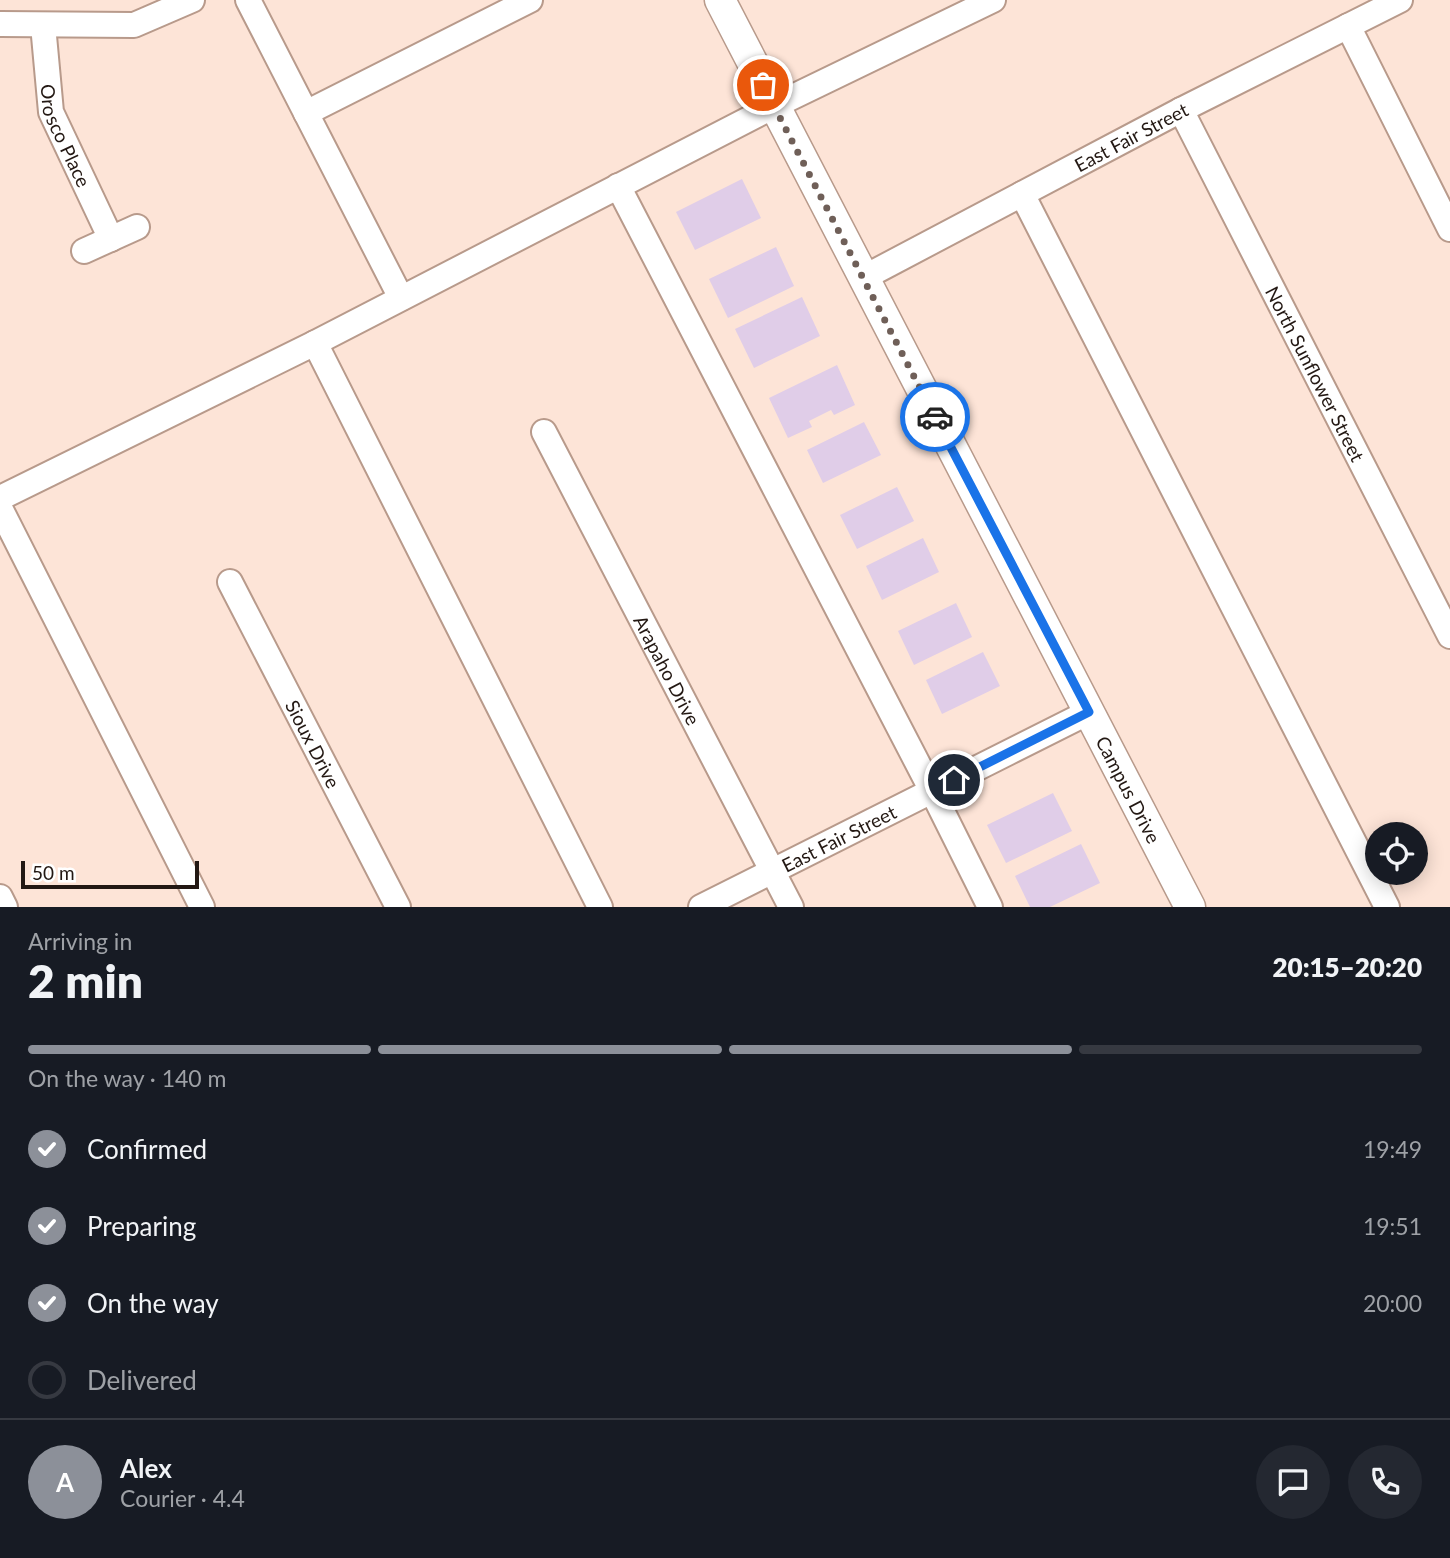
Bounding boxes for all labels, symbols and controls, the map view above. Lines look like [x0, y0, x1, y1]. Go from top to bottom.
pin [733, 55, 793, 115]
icon: bag [744, 66, 782, 104]
street label: Orosco Place [37, 83, 96, 190]
street label: East Fair Street [1070, 97, 1192, 176]
street label: North Sunflower Street [1261, 282, 1370, 465]
courier [900, 382, 970, 452]
icon: car [916, 398, 954, 436]
street label: Arapaho Drive [630, 611, 706, 729]
street label: Sioux Drive [281, 696, 346, 792]
street label: Campus Drive [1092, 732, 1166, 847]
pin [924, 750, 984, 810]
icon: home [935, 761, 973, 799]
street label: East Fair Street [778, 799, 900, 876]
map controls [1365, 822, 1428, 885]
button: locate [1365, 822, 1428, 885]
scale bar [21, 858, 200, 890]
text: 50 m [32, 861, 75, 884]
text: Arriving in [28, 927, 132, 955]
text: 20:15–20:20 [1272, 951, 1422, 983]
text: 2 min [28, 953, 143, 1008]
text: On the way · 140 m [28, 1064, 227, 1092]
icon: check [28, 1130, 66, 1168]
text: Confirmed [87, 1133, 207, 1165]
text: 19:49 [1363, 1135, 1422, 1163]
icon: check [28, 1207, 66, 1245]
text: Preparing [87, 1210, 196, 1242]
text: 19:51 [1363, 1212, 1422, 1240]
icon: check [28, 1284, 66, 1322]
text: On the way [87, 1287, 219, 1319]
text: 20:00 [1363, 1289, 1422, 1317]
text: Delivered [87, 1364, 197, 1396]
button: chat [1256, 1445, 1330, 1519]
button: phone [1348, 1445, 1422, 1519]
text: Alex [120, 1452, 172, 1484]
text: A [56, 1466, 74, 1498]
text: Courier · 4.4 [120, 1484, 245, 1512]

